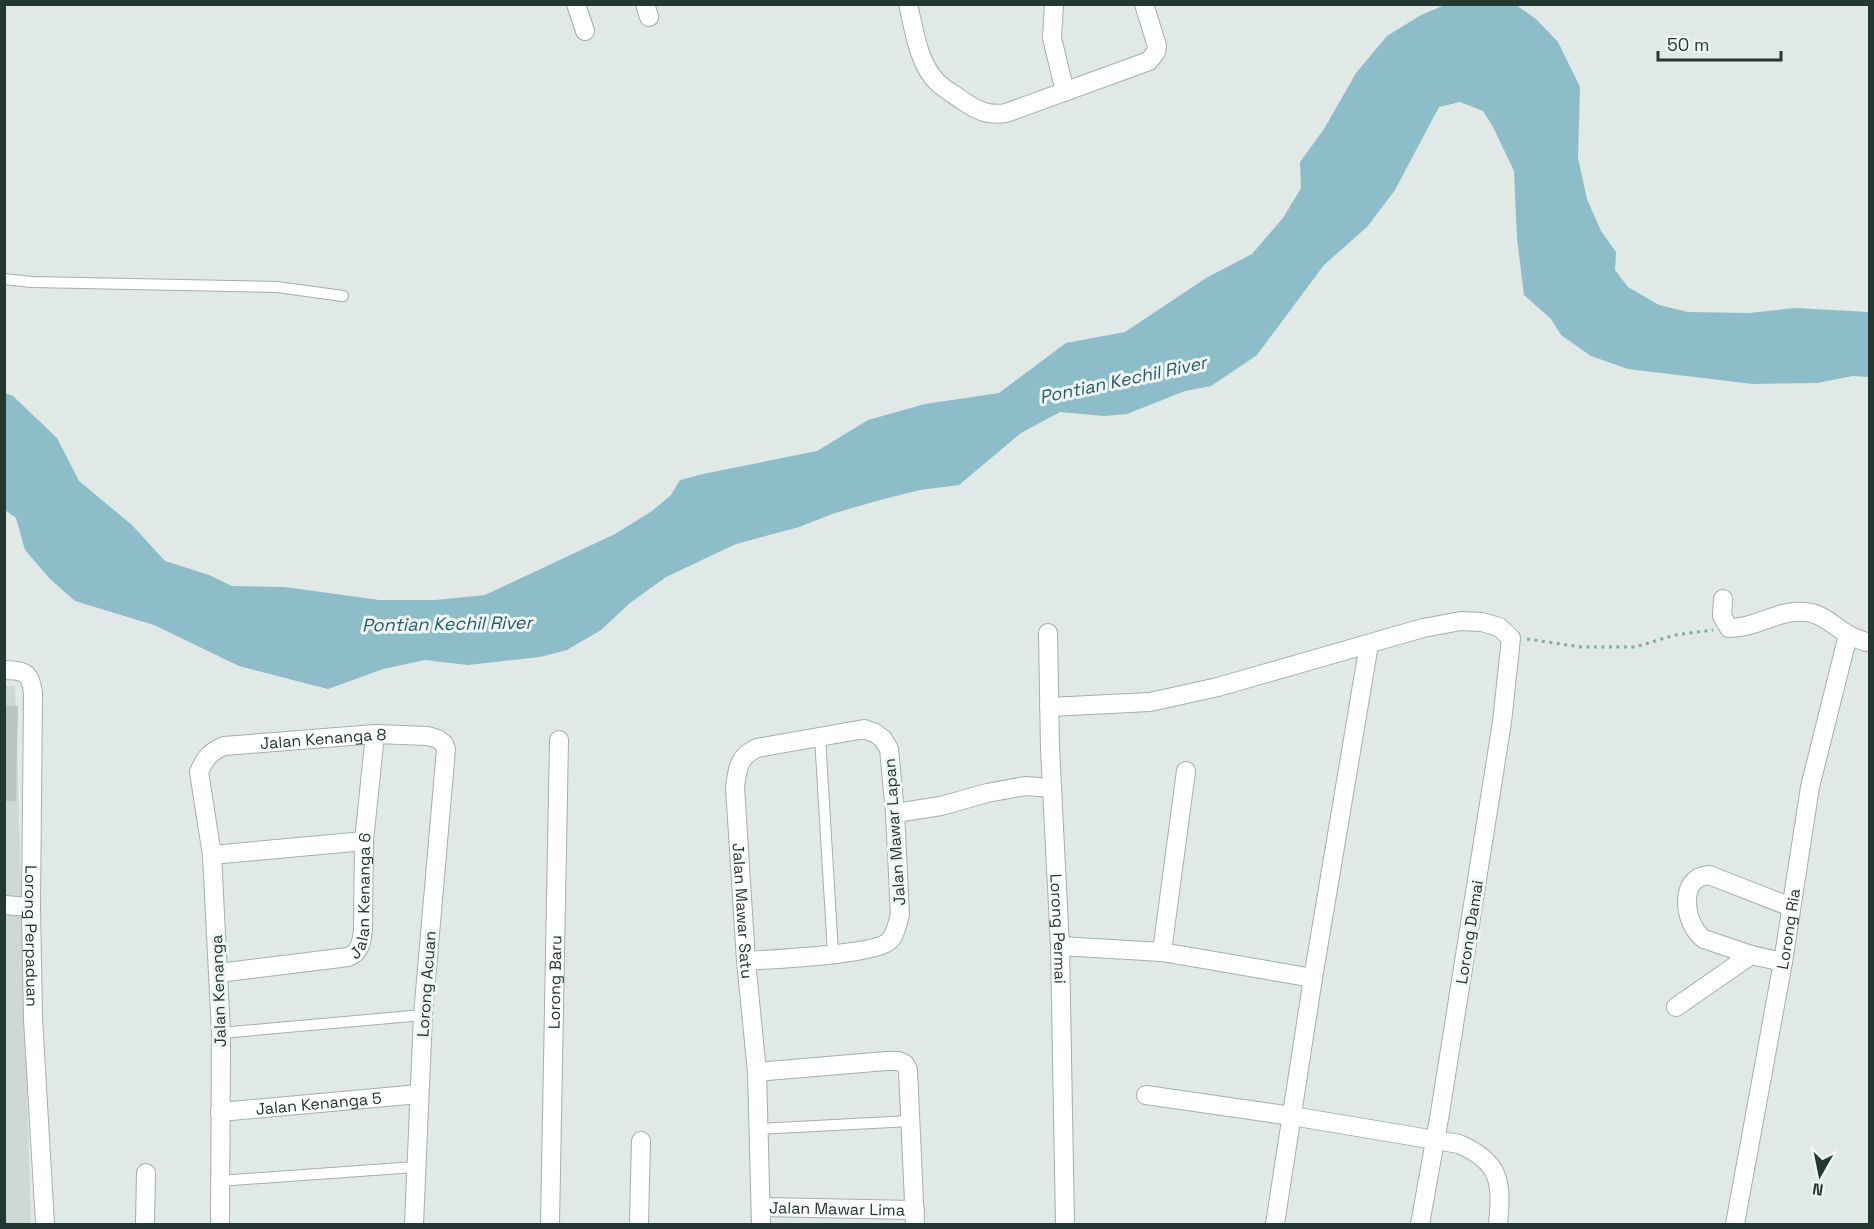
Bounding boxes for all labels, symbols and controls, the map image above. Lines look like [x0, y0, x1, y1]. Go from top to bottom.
scale bar [1658, 24, 1781, 62]
text: 50 m [1667, 33, 1709, 56]
water label: Pontian Kechil River [1037, 350, 1211, 408]
water label: Pontian Kechil River [362, 610, 534, 636]
street label: Jalan Kenanga 8 [259, 724, 387, 754]
street label: Jalan Mawar Lapan [879, 758, 910, 906]
street label: Jalan Kenanga 6 [345, 832, 376, 964]
street label: Jalan Mawar Satu [728, 842, 758, 980]
street label: Lorong Perpaduan [20, 865, 43, 1007]
street label: Lorong Permai [1045, 873, 1071, 984]
street label: Lorong Damai [1451, 879, 1488, 986]
street label: Lorong Ria [1772, 887, 1805, 971]
street label: Lorong Acuan [412, 930, 441, 1038]
street label: Jalan Kenanga [206, 934, 231, 1048]
street label: Lorong Baru [544, 935, 566, 1029]
street label: Jalan Kenanga 5 [255, 1087, 382, 1120]
north arrow [1790, 1145, 1850, 1205]
text: N [1811, 1178, 1825, 1201]
street label: Jalan Mawar Lima [769, 1197, 905, 1221]

